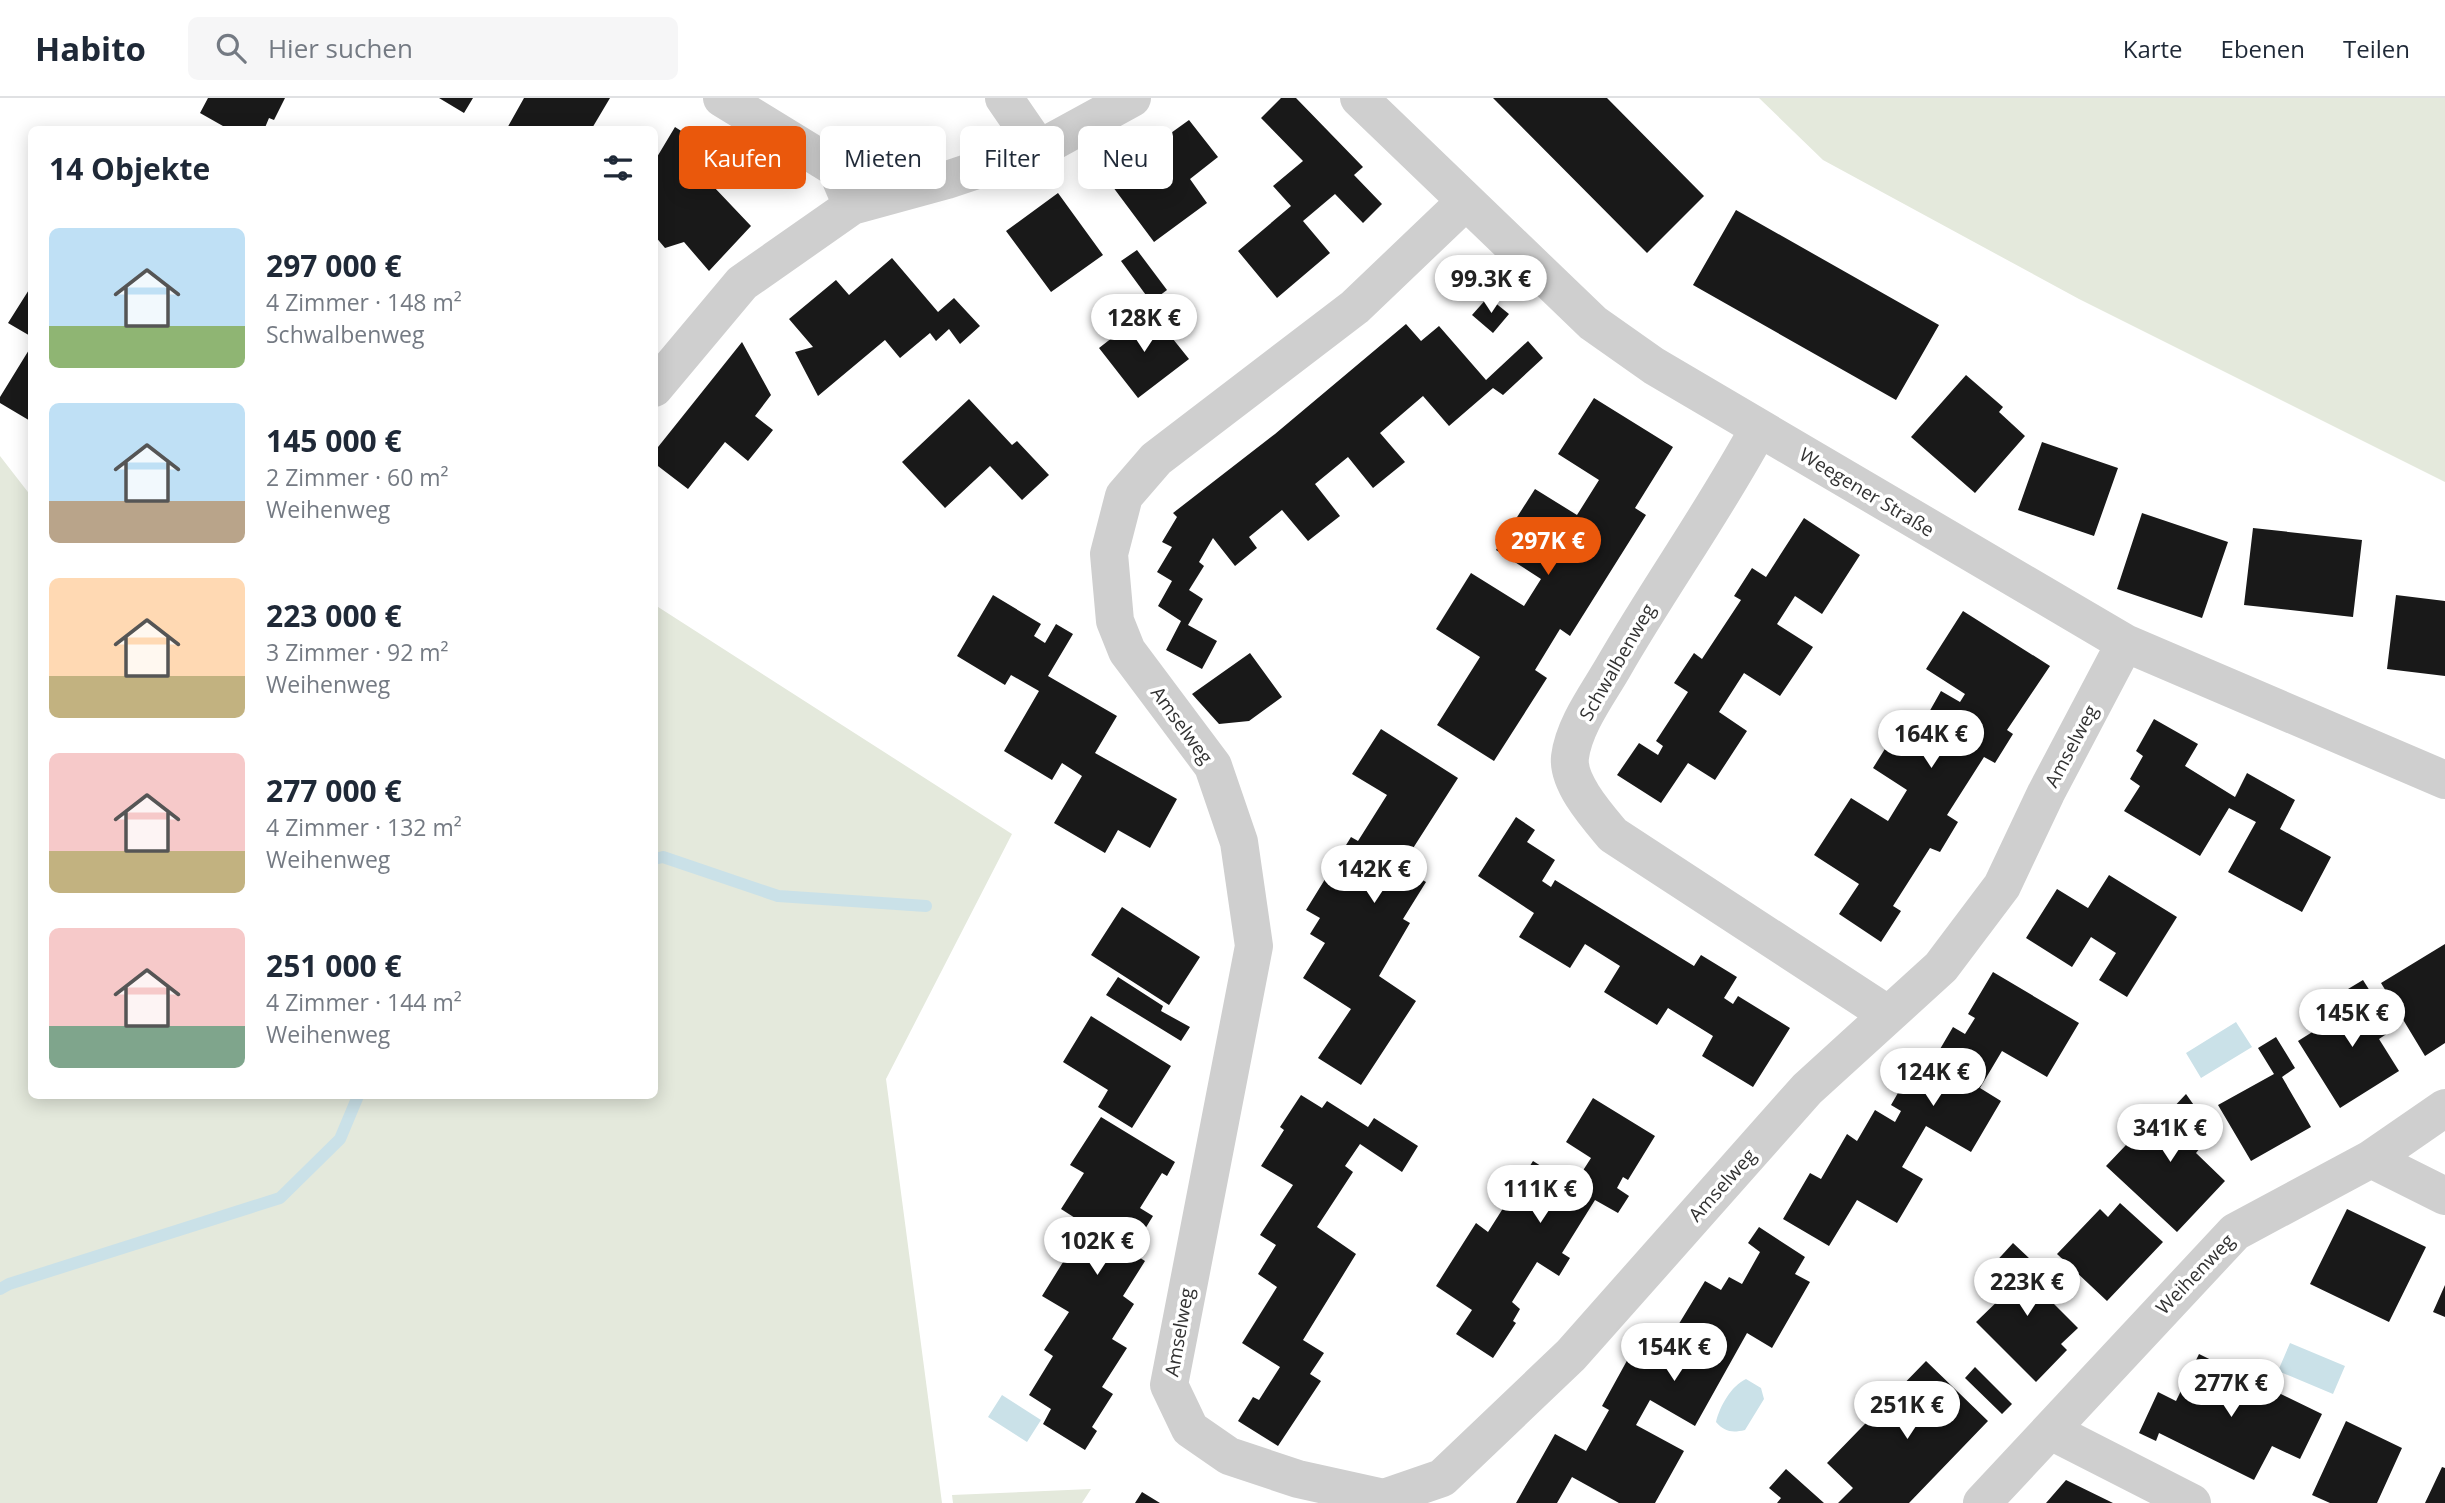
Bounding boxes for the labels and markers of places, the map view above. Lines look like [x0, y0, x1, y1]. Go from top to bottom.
pin: 99.3K € [1426, 256, 1556, 315]
pin: 128K € [1087, 294, 1201, 354]
pin: 297K € [1491, 518, 1605, 577]
pin: 164K € [1874, 710, 1988, 770]
pin: 142K € [1317, 846, 1431, 905]
pin: 145K € [2295, 990, 2409, 1049]
pin: 124K € [1876, 1048, 1990, 1108]
pin: 341K € [2113, 1104, 2227, 1164]
pin: 111K € [1483, 1166, 1597, 1225]
pin: 102K € [1040, 1218, 1154, 1277]
pin: 223K € [1970, 1258, 2084, 1318]
pin: 154K € [1617, 1324, 1731, 1383]
pin: 277K € [2174, 1360, 2288, 1419]
pin: 251K € [1850, 1382, 1964, 1441]

